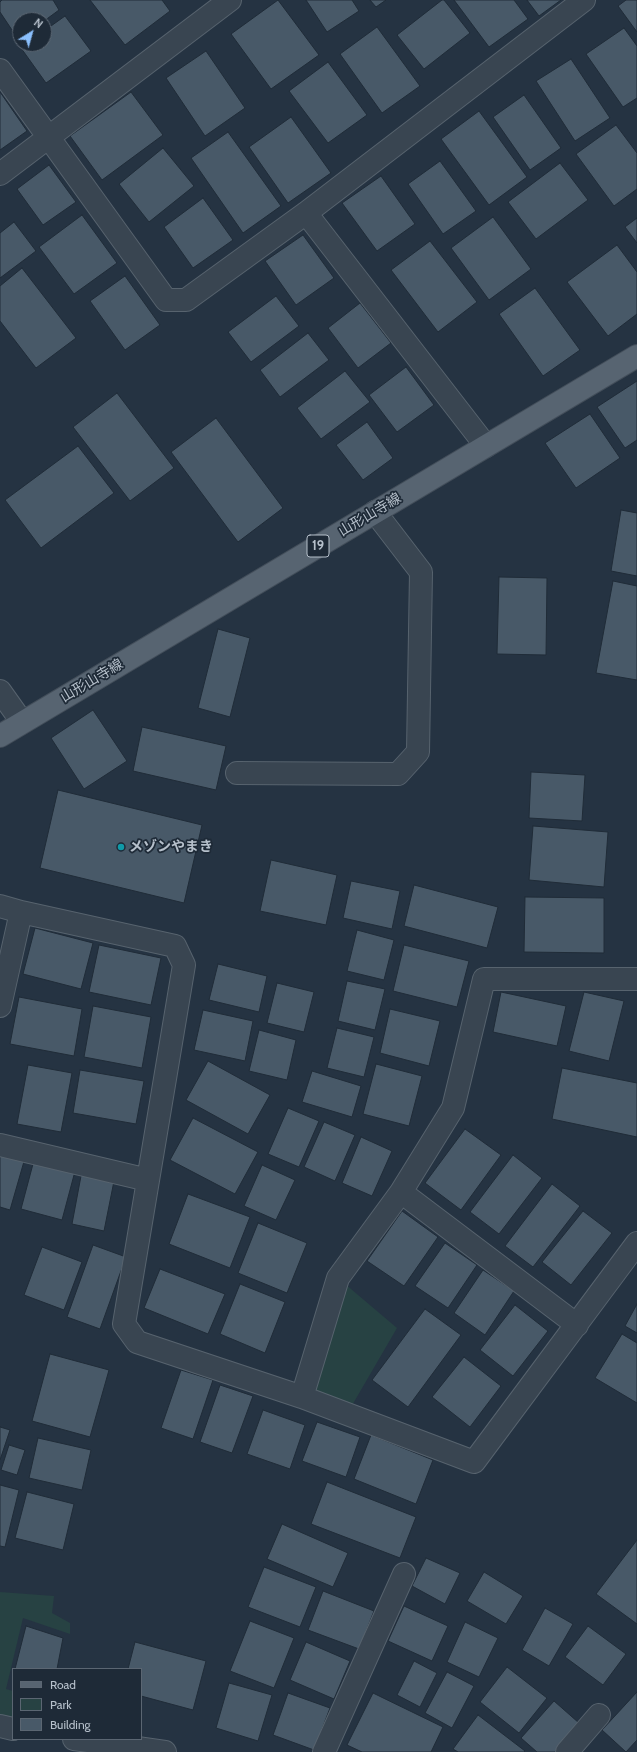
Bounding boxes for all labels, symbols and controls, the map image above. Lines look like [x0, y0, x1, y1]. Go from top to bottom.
north arrow [12, 12, 52, 52]
text: N [31, 15, 46, 31]
street label: 山形山寺線 [336, 490, 404, 540]
road number: 19 [307, 535, 329, 557]
street label: 山形山寺線 [58, 656, 126, 706]
place label: メゾンやまき [129, 839, 213, 855]
marker: メゾンやまき [116, 842, 126, 852]
legend [12, 1668, 142, 1740]
text: Road [50, 1677, 76, 1692]
text: Park [50, 1697, 72, 1712]
text: Building [50, 1717, 91, 1732]

